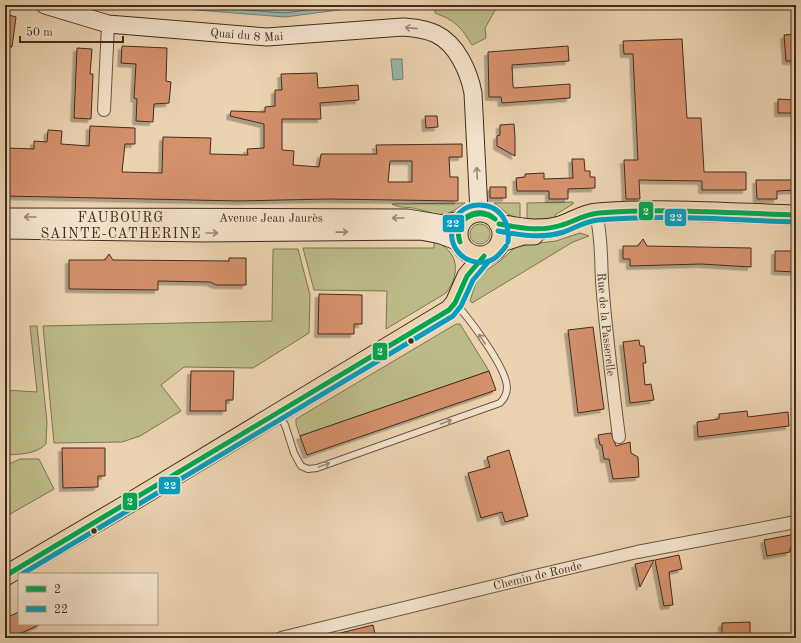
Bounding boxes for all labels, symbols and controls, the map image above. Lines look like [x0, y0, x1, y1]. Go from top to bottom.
scale bar [20, 18, 123, 44]
one-way arrow [405, 24, 418, 31]
text: 50 m [26, 26, 53, 39]
street label: Quai du 8 Mai [210, 27, 284, 44]
one-way arrow [473, 167, 481, 180]
line badge: 2 [638, 201, 654, 221]
text: 2 [643, 207, 649, 218]
line badge: 22 [664, 208, 687, 227]
district label: FAUBOURG SAINTE-CATHERINE [41, 211, 201, 241]
one-way arrow [24, 213, 37, 221]
street label: Avenue Jean Jaurès [219, 213, 323, 225]
text: 22 [670, 213, 682, 224]
one-way arrow [392, 214, 405, 222]
line badge: 22 [442, 214, 465, 233]
text: 22 [447, 219, 459, 230]
one-way arrow [335, 228, 348, 236]
one-way arrow [205, 229, 218, 237]
street label: Rue de la Passerelle [595, 272, 616, 377]
one-way arrow [478, 334, 486, 345]
unlabelled marker [406, 336, 416, 346]
line badge: 2 [372, 342, 388, 361]
text: 2 [377, 347, 383, 358]
one-way arrow [440, 418, 453, 425]
one-way arrow [317, 461, 329, 469]
line badge: 22 [158, 476, 181, 495]
text: 22 [164, 481, 176, 492]
line badge: 2 [122, 492, 138, 511]
text: 2 [127, 497, 133, 508]
unlabelled marker [89, 526, 99, 536]
street label: Chemin de Ronde [492, 560, 584, 593]
legend [18, 573, 158, 625]
text: 2 [54, 584, 61, 596]
text: 22 [54, 604, 68, 616]

